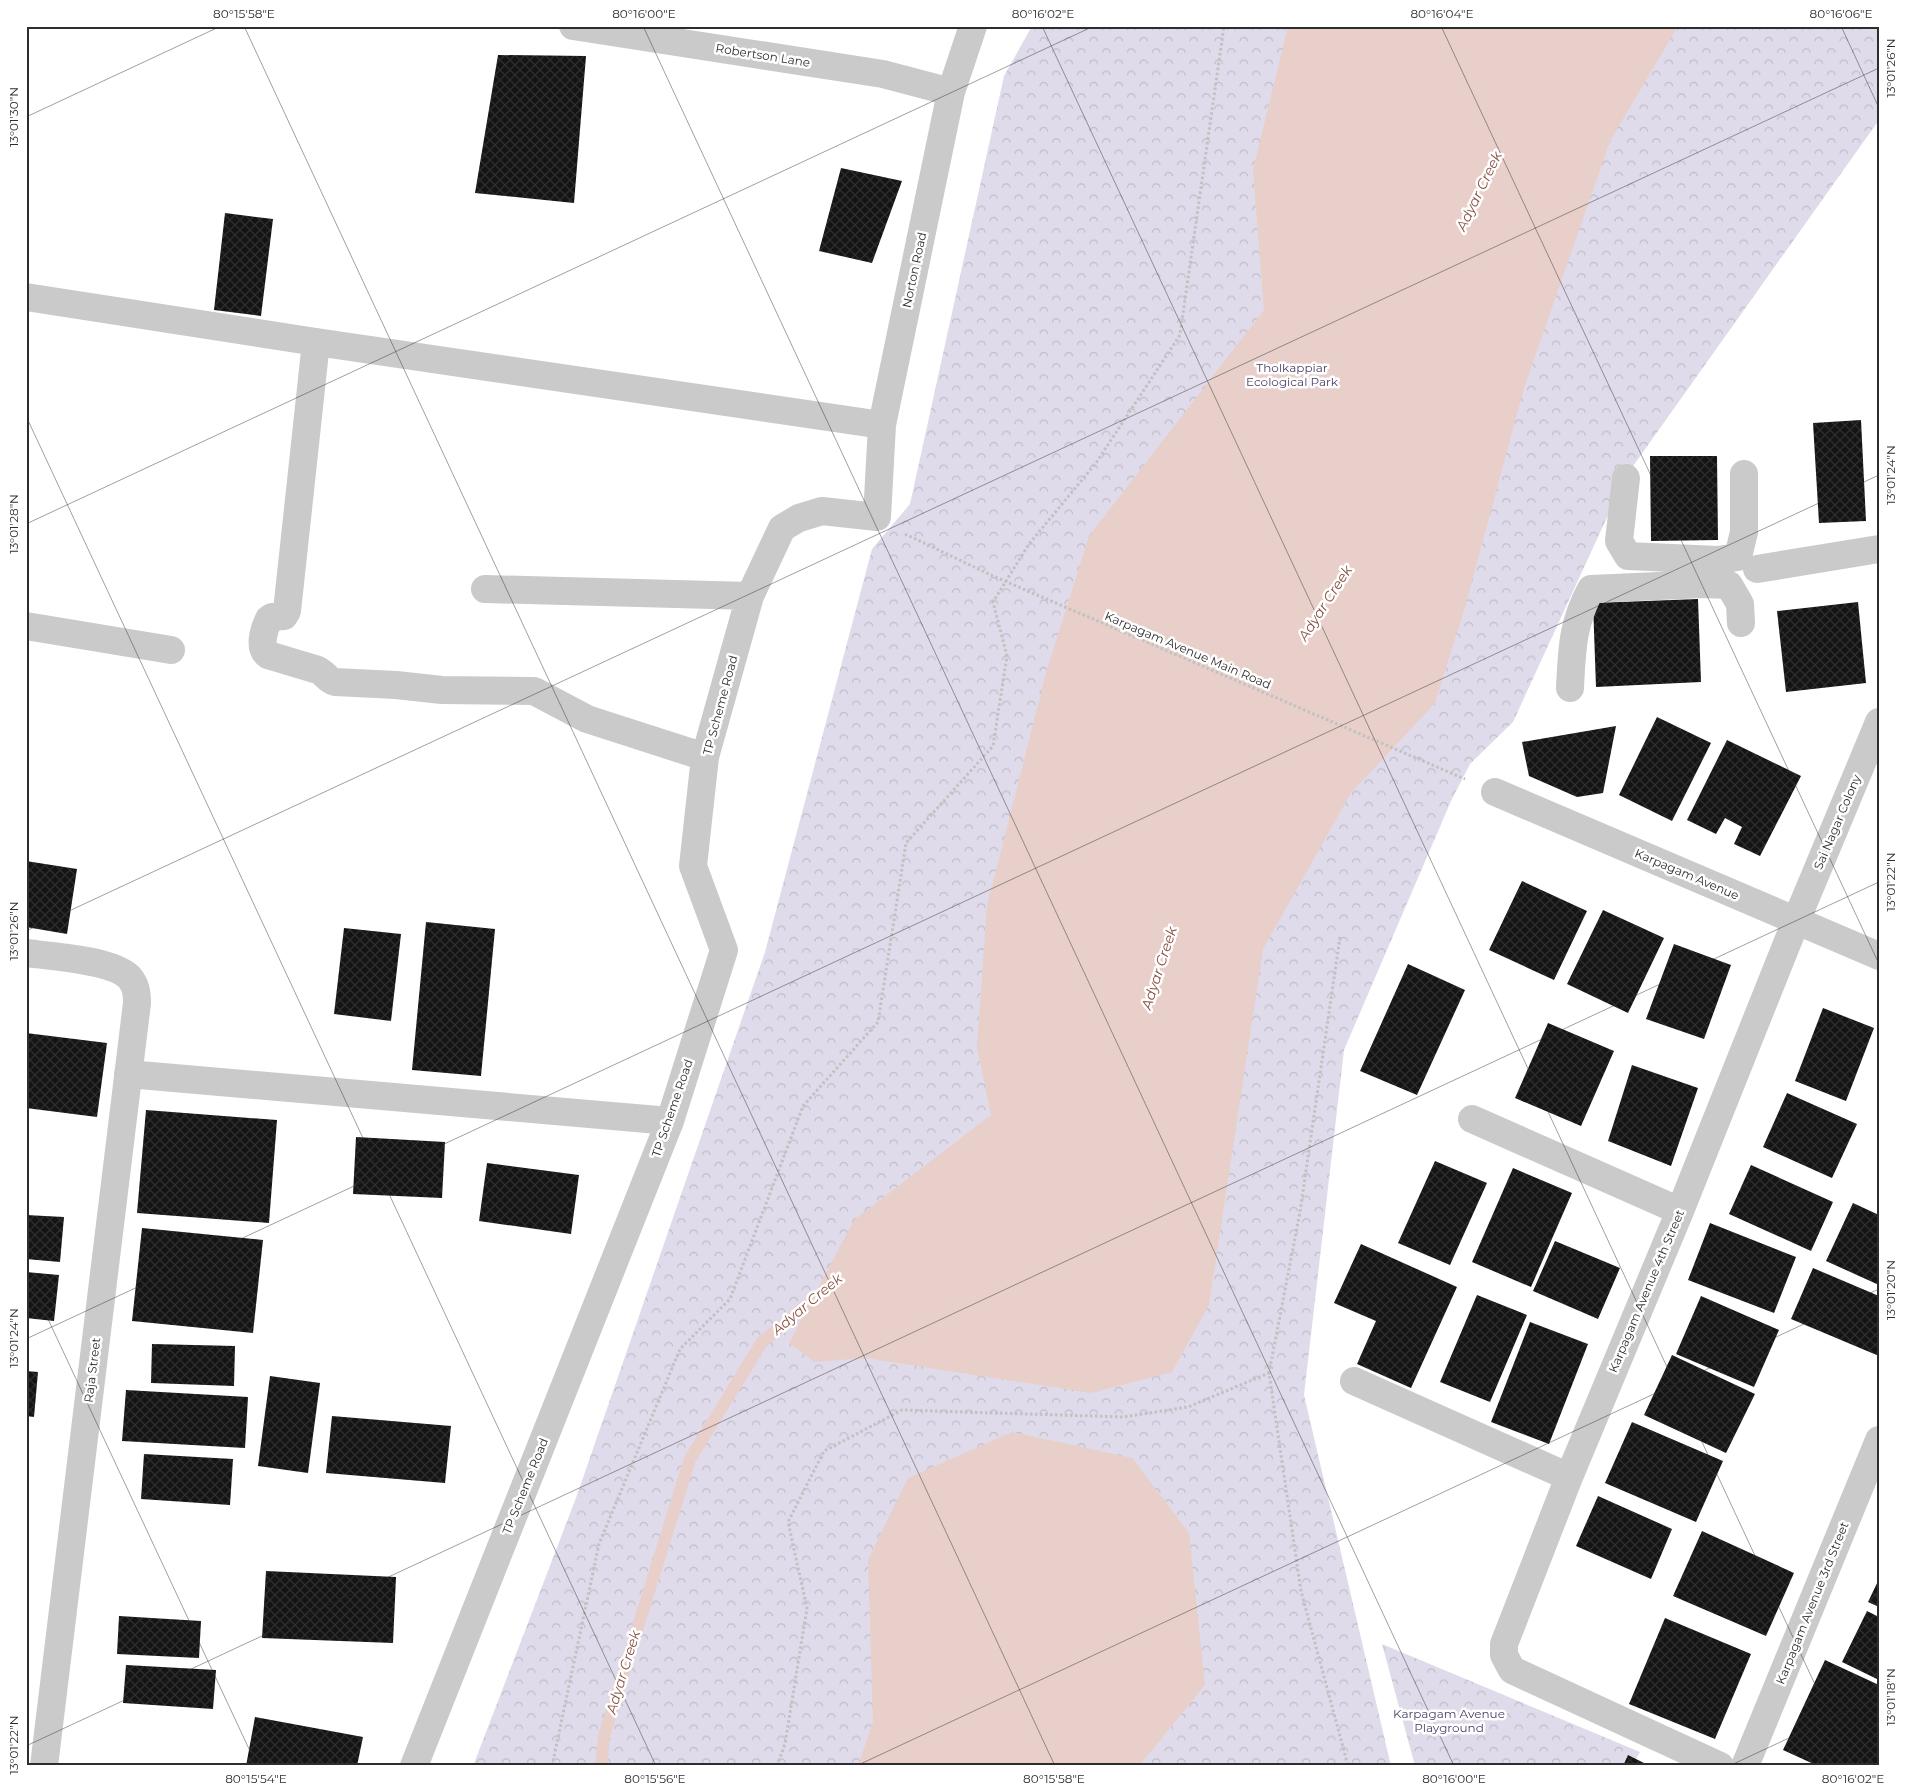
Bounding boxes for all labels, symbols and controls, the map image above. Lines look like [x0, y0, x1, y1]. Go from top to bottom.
text: 80°15'58"E [213, 6, 275, 21]
text: 80°16'00"E [612, 6, 676, 21]
text: 80°16'02"E [1012, 6, 1074, 21]
text: 80°16'04"E [1410, 6, 1474, 21]
text: 80°16'06"E [1810, 6, 1872, 21]
text: 13°01'26"N [1883, 38, 1898, 98]
street label: Robertson Lane [715, 40, 811, 70]
text: 13°01'30"N [6, 87, 21, 147]
water label: Adyar Creek [1452, 148, 1506, 235]
street label: Norton Road [899, 231, 929, 309]
park label: Tholkappiar Ecological Park [1246, 360, 1339, 389]
text: 13°01'24"N [1883, 445, 1898, 505]
text: 13°01'28"N [6, 494, 21, 554]
water label: Adyar Creek [1293, 561, 1356, 645]
street label: Karpagam Avenue Main Road [1103, 608, 1273, 692]
street label: TP Scheme Road [699, 654, 741, 756]
street label: Sai Nagar Colony [1810, 772, 1864, 872]
street label: Karpagam Avenue [1633, 845, 1741, 903]
text: 13°01'22"N [1883, 853, 1898, 911]
text: 13°01'26"N [6, 901, 21, 961]
water label: Adyar Creek [1137, 924, 1181, 1013]
street label: TP Scheme Road [648, 1057, 696, 1159]
street label: Karpagam Avenue 4th Street [1605, 1207, 1687, 1375]
text: 13°01'20"N [1883, 1260, 1898, 1320]
water label: Adyar Creek [767, 1269, 846, 1339]
text: 13°01'24"N [6, 1308, 21, 1368]
street label: Raja Street [81, 1336, 103, 1403]
street label: TP Scheme Road [499, 1436, 551, 1536]
street label: Karpagam Avenue 3rd Street [1772, 1519, 1852, 1686]
water label: Adyar Creek [601, 1627, 644, 1717]
text: 13°01'18"N [1883, 1668, 1898, 1726]
park label: Karpagam Avenue Playground [1393, 1706, 1505, 1735]
text: 13°01'22"N [6, 1716, 21, 1774]
text: 80°15'54"E [225, 1771, 287, 1786]
text: 80°15'56"E [624, 1771, 686, 1786]
text: 80°15'58"E [1023, 1771, 1085, 1786]
text: 80°16'00"E [1422, 1771, 1486, 1786]
text: 80°16'02"E [1822, 1771, 1884, 1786]

